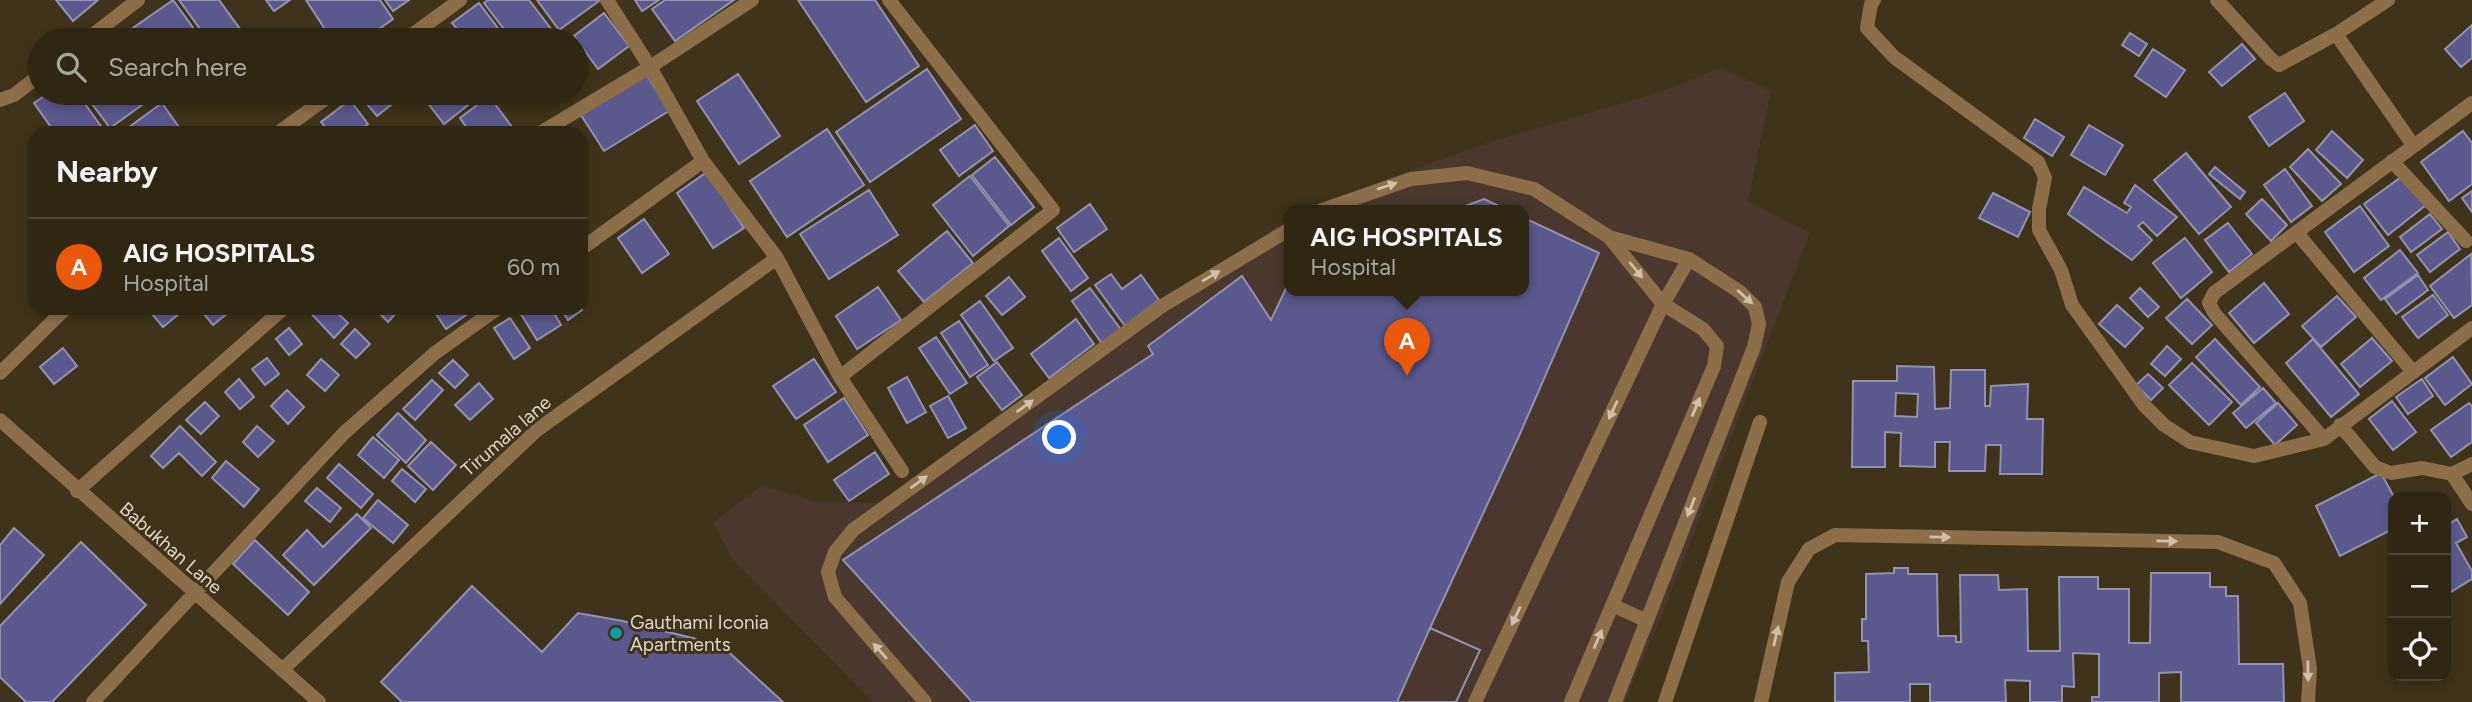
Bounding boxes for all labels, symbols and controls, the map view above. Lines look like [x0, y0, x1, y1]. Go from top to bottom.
search box [28, 28, 588, 105]
icon: search [52, 48, 90, 86]
text: Search here [108, 51, 247, 83]
text: Nearby [56, 153, 158, 190]
one-way arrow [1376, 181, 1397, 191]
popup [1284, 205, 1529, 296]
text: AIG HOSPITALS [1310, 221, 1503, 253]
text: AIG HOSPITALS [123, 237, 315, 269]
text: A [71, 253, 87, 281]
text: 60 m [507, 253, 560, 281]
text: Hospital [1310, 253, 1396, 281]
one-way arrow [1629, 261, 1644, 279]
text: Hospital [123, 269, 209, 297]
one-way arrow [1202, 270, 1221, 283]
one-way arrow [1736, 289, 1753, 305]
pin: A [1384, 318, 1430, 376]
street label: Tirumala lane [456, 391, 556, 481]
one-way arrow [1691, 397, 1702, 418]
one-way arrow [1015, 399, 1034, 413]
one-way arrow [1607, 400, 1619, 420]
your location [1042, 420, 1076, 454]
one-way arrow [910, 475, 929, 489]
map controls [2388, 492, 2451, 681]
button: + [2388, 492, 2451, 555]
street label: Babukhan Lane [115, 497, 227, 599]
one-way arrow [1685, 497, 1696, 518]
one-way arrow [1929, 531, 1951, 543]
one-way arrow [2156, 535, 2178, 547]
button: − [2388, 555, 2451, 618]
one-way arrow [1510, 605, 1521, 626]
place label: Gauthami Iconia Apartments [630, 611, 769, 656]
button: locate [2388, 618, 2451, 681]
one-way arrow [1771, 624, 1782, 646]
marker: Gauthami Iconia Apartments [608, 625, 624, 641]
one-way arrow [1592, 629, 1603, 650]
one-way arrow [872, 642, 888, 660]
one-way arrow [2303, 660, 2314, 682]

